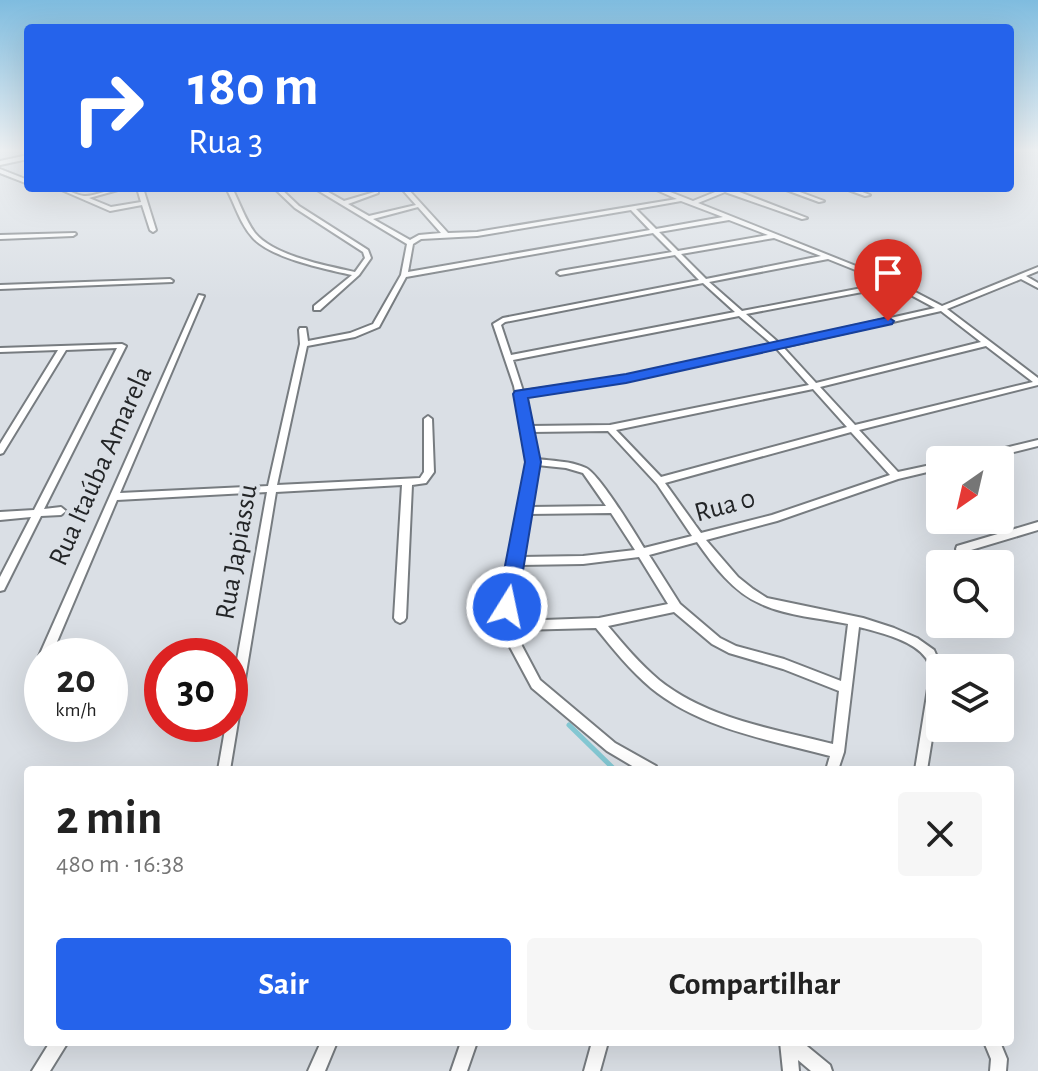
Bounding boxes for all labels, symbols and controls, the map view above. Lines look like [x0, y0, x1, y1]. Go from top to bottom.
icon: right [56, 56, 160, 160]
text: 180 m [188, 59, 319, 115]
text: Rua 3 [188, 124, 263, 160]
pin [854, 239, 922, 321]
icon: arrive [866, 251, 910, 295]
street label: Rua Itaúba Amarela [45, 362, 158, 570]
north arrow [926, 446, 1014, 534]
map controls [926, 446, 1014, 742]
street label: Rua Japiassu [211, 482, 263, 622]
street label: Rua 0 [692, 485, 758, 527]
button: search [926, 550, 1014, 638]
position arrow [465, 565, 549, 649]
speed limit sign: 30 [144, 638, 248, 742]
button: layers [926, 654, 1014, 742]
text: 20 [56, 660, 96, 700]
text: km/h [55, 700, 97, 720]
button: close [898, 792, 982, 876]
text: 2 min [56, 795, 163, 843]
text: 480 m · 16:38 [56, 851, 184, 877]
button: Sair [56, 938, 511, 1030]
button: Compartilhar [527, 938, 982, 1030]

